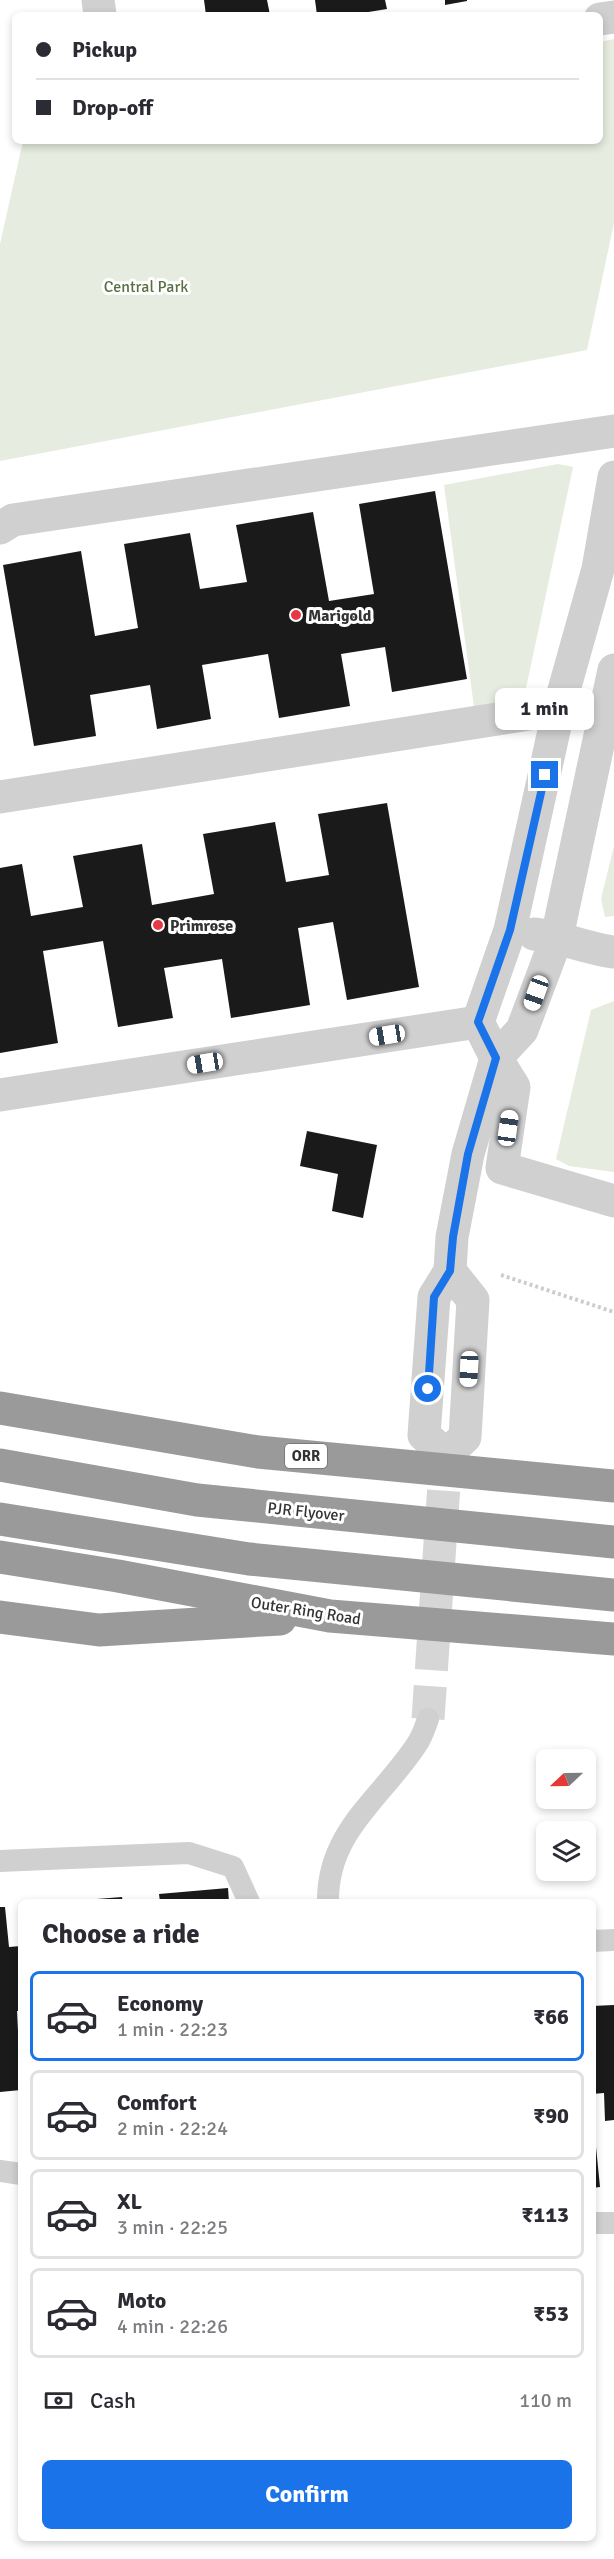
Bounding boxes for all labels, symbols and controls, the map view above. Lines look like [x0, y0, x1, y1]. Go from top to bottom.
text: Pickup [72, 36, 137, 63]
text: Drop-off [72, 94, 153, 121]
park label: Central Park [104, 277, 188, 297]
place label: Marigold [308, 606, 372, 626]
marker: Marigold [289, 608, 303, 622]
callout: 1 min [496, 688, 594, 730]
text: 1 min [520, 696, 569, 721]
route end [531, 761, 558, 788]
place label: Primrose [170, 916, 233, 936]
marker: Primrose [151, 918, 165, 932]
car [521, 973, 551, 1013]
car [368, 1023, 406, 1047]
car [186, 1051, 224, 1075]
car [497, 1109, 519, 1147]
car [459, 1351, 479, 1387]
route start [414, 1375, 441, 1402]
road number: ORR [285, 1444, 327, 1468]
street label: PJR Flyover [266, 1498, 345, 1526]
street label: Outer Ring Road [249, 1592, 362, 1630]
north arrow [536, 1749, 596, 1809]
map controls [536, 1749, 596, 1881]
button: layers [536, 1821, 596, 1881]
text: Choose a ride [42, 1918, 200, 1951]
icon: car [45, 1989, 99, 2043]
text: Economy [117, 1990, 203, 2017]
text: ₹66 [533, 2003, 569, 2030]
text: 1 min · 22:23 [117, 2017, 228, 2042]
icon: car [45, 2088, 99, 2142]
text: Comfort [117, 2089, 197, 2116]
text: ₹90 [533, 2102, 569, 2129]
text: 2 min · 22:24 [117, 2116, 228, 2141]
icon: car [45, 2187, 99, 2241]
text: XL [117, 2188, 142, 2215]
text: ₹113 [521, 2201, 569, 2228]
text: 3 min · 22:25 [117, 2215, 228, 2240]
icon: car [45, 2286, 99, 2340]
text: Moto [117, 2287, 166, 2314]
text: ₹53 [533, 2300, 569, 2327]
text: 4 min · 22:26 [117, 2314, 228, 2339]
icon: cash [42, 2384, 75, 2417]
text: Cash [90, 2387, 136, 2414]
text: 110 m [519, 2388, 572, 2413]
button: Confirm [42, 2460, 572, 2529]

